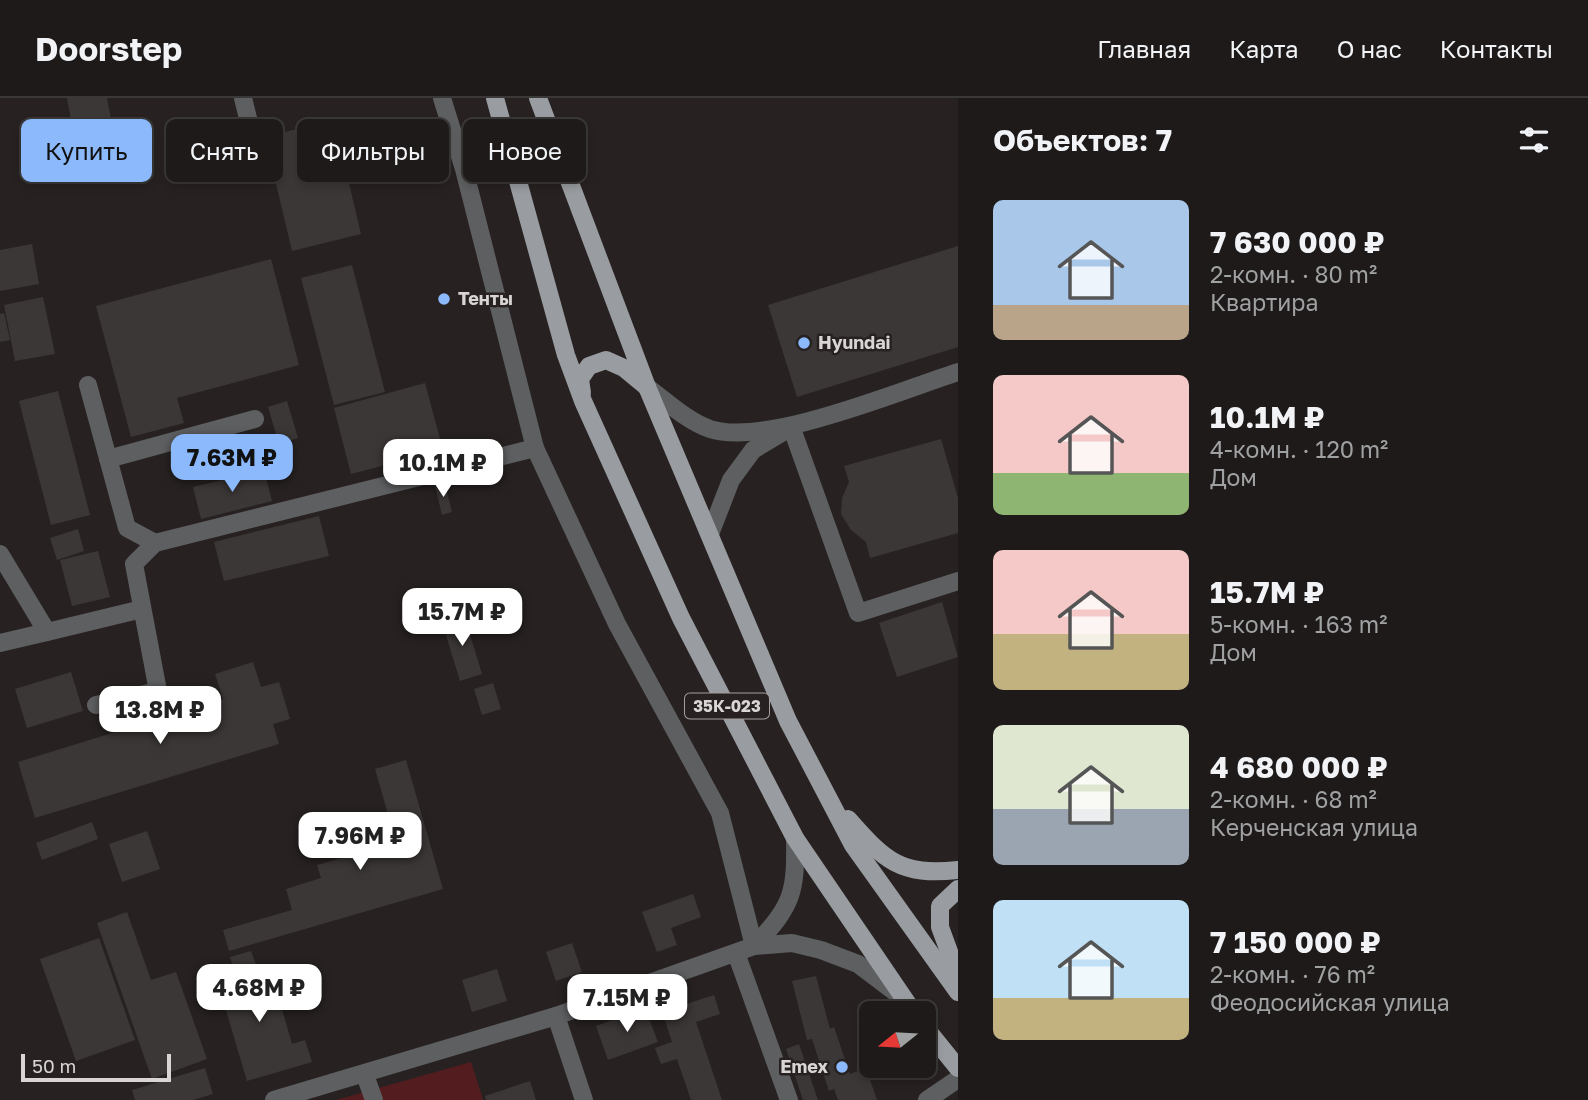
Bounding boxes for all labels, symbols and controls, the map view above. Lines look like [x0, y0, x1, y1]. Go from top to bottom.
text: Doorstep [35, 29, 182, 68]
text: Главная [1097, 34, 1191, 63]
text: Карта [1229, 34, 1299, 63]
text: О нас [1337, 34, 1402, 63]
text: Контакты [1440, 34, 1553, 63]
chip: Купить [21, 119, 152, 182]
chip: Снять [166, 119, 283, 182]
chip: Фильтры [297, 119, 449, 182]
chip: Новое [463, 119, 586, 182]
icon: filters [1515, 121, 1553, 159]
text: Объектов: 7 [993, 122, 1172, 158]
text: 7 630 000 ₽ [1210, 224, 1384, 260]
icon: home [1049, 228, 1133, 312]
text: 2-комн. · 80 m² [1210, 260, 1377, 288]
place label: Тенты [458, 287, 513, 309]
text: Квартира [1210, 288, 1318, 316]
marker: Тенты [436, 291, 452, 307]
place label: Hyundai [818, 331, 891, 353]
marker: Hyundai [796, 335, 812, 351]
text: 10.1M ₽ [1210, 399, 1324, 435]
icon: home [1049, 403, 1133, 487]
pin: 7.63M ₽ [167, 434, 297, 494]
text: 4-комн. · 120 m² [1210, 435, 1388, 463]
pin: 10.1M ₽ [378, 440, 508, 499]
text: 7.63M ₽ [187, 443, 277, 471]
text: 10.1M ₽ [399, 448, 487, 476]
text: Дом [1210, 463, 1257, 491]
text: 15.7M ₽ [1210, 574, 1324, 610]
icon: home [1049, 578, 1133, 662]
pin: 15.7M ₽ [397, 588, 527, 648]
text: 15.7M ₽ [418, 597, 506, 625]
text: 5-комн. · 163 m² [1210, 610, 1387, 638]
text: Дом [1210, 638, 1257, 666]
pin: 13.8M ₽ [95, 686, 225, 746]
road number: 35К-023 [685, 694, 769, 719]
text: 13.8M ₽ [115, 695, 205, 723]
text: 4 680 000 ₽ [1210, 749, 1388, 785]
icon: home [1049, 753, 1133, 837]
text: 2-комн. · 68 m² [1210, 785, 1377, 813]
pin: 7.96M ₽ [295, 812, 425, 872]
text: Керченская улица [1210, 813, 1418, 841]
text: 7.96M ₽ [315, 821, 405, 849]
text: 7 150 000 ₽ [1210, 924, 1381, 960]
icon: home [1049, 928, 1133, 1012]
text: 2-комн. · 76 m² [1210, 960, 1375, 988]
pin: 4.68M ₽ [194, 964, 324, 1024]
text: 4.68M ₽ [213, 973, 305, 1001]
pin: 7.15M ₽ [562, 974, 692, 1034]
text: 7.15M ₽ [583, 983, 671, 1011]
text: Феодосийская улица [1210, 988, 1450, 1016]
north arrow [859, 1001, 936, 1078]
map controls [859, 1001, 936, 1078]
scale bar [21, 1051, 172, 1083]
text: 50 m [32, 1054, 76, 1077]
place label: Emex [780, 1055, 829, 1077]
marker: Emex [834, 1059, 850, 1075]

